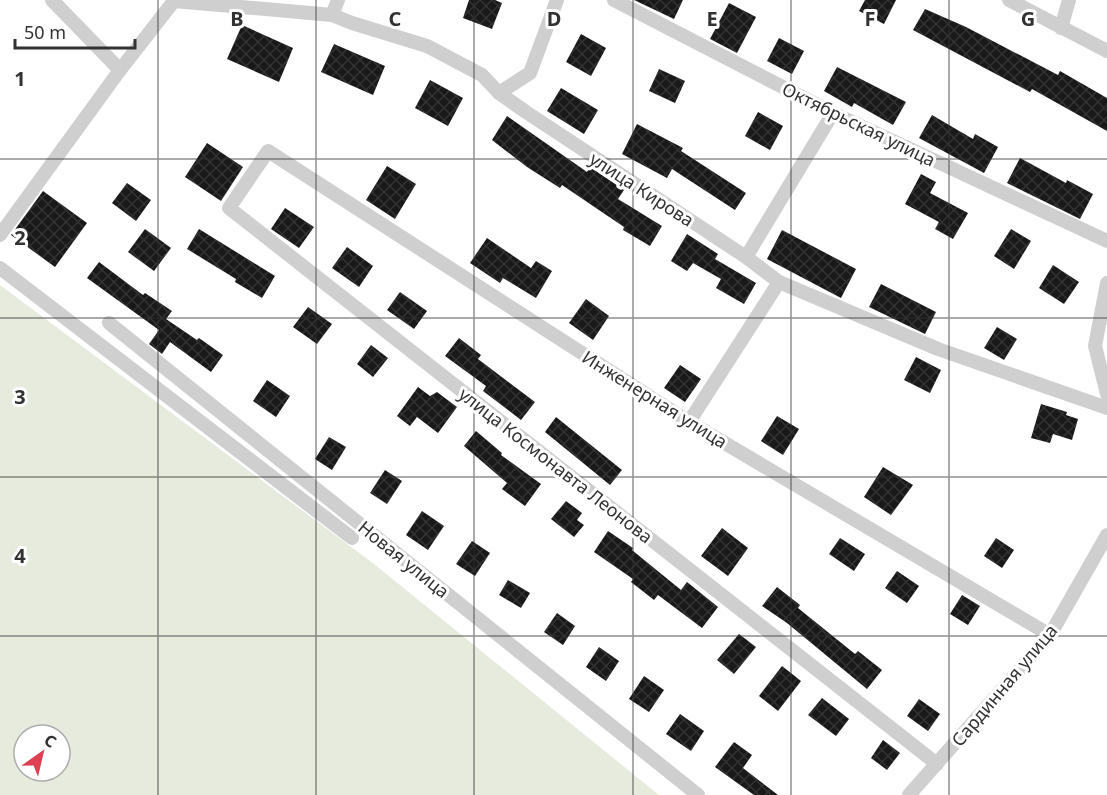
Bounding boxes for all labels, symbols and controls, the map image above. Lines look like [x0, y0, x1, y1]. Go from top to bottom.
text: B [230, 5, 244, 32]
text: C [389, 5, 402, 32]
text: D [547, 5, 561, 32]
text: E [706, 5, 718, 32]
text: F [865, 5, 875, 32]
text: G [1021, 5, 1035, 32]
scale bar [15, 12, 135, 50]
text: 50 m [24, 20, 66, 44]
text: 1 [14, 65, 26, 92]
street label: Октябрьская улица [778, 76, 940, 172]
street label: улица Кирова [585, 146, 699, 232]
text: 2 [14, 224, 26, 251]
street label: Инженерная улица [578, 345, 732, 453]
street label: улица Космонавта Леонова [454, 382, 658, 548]
text: 3 [14, 383, 26, 410]
street label: Новая улица [354, 515, 454, 603]
text: 4 [14, 542, 26, 569]
street label: Сардинная улица [946, 619, 1062, 751]
north arrow [12, 723, 72, 783]
text: С [40, 729, 61, 753]

